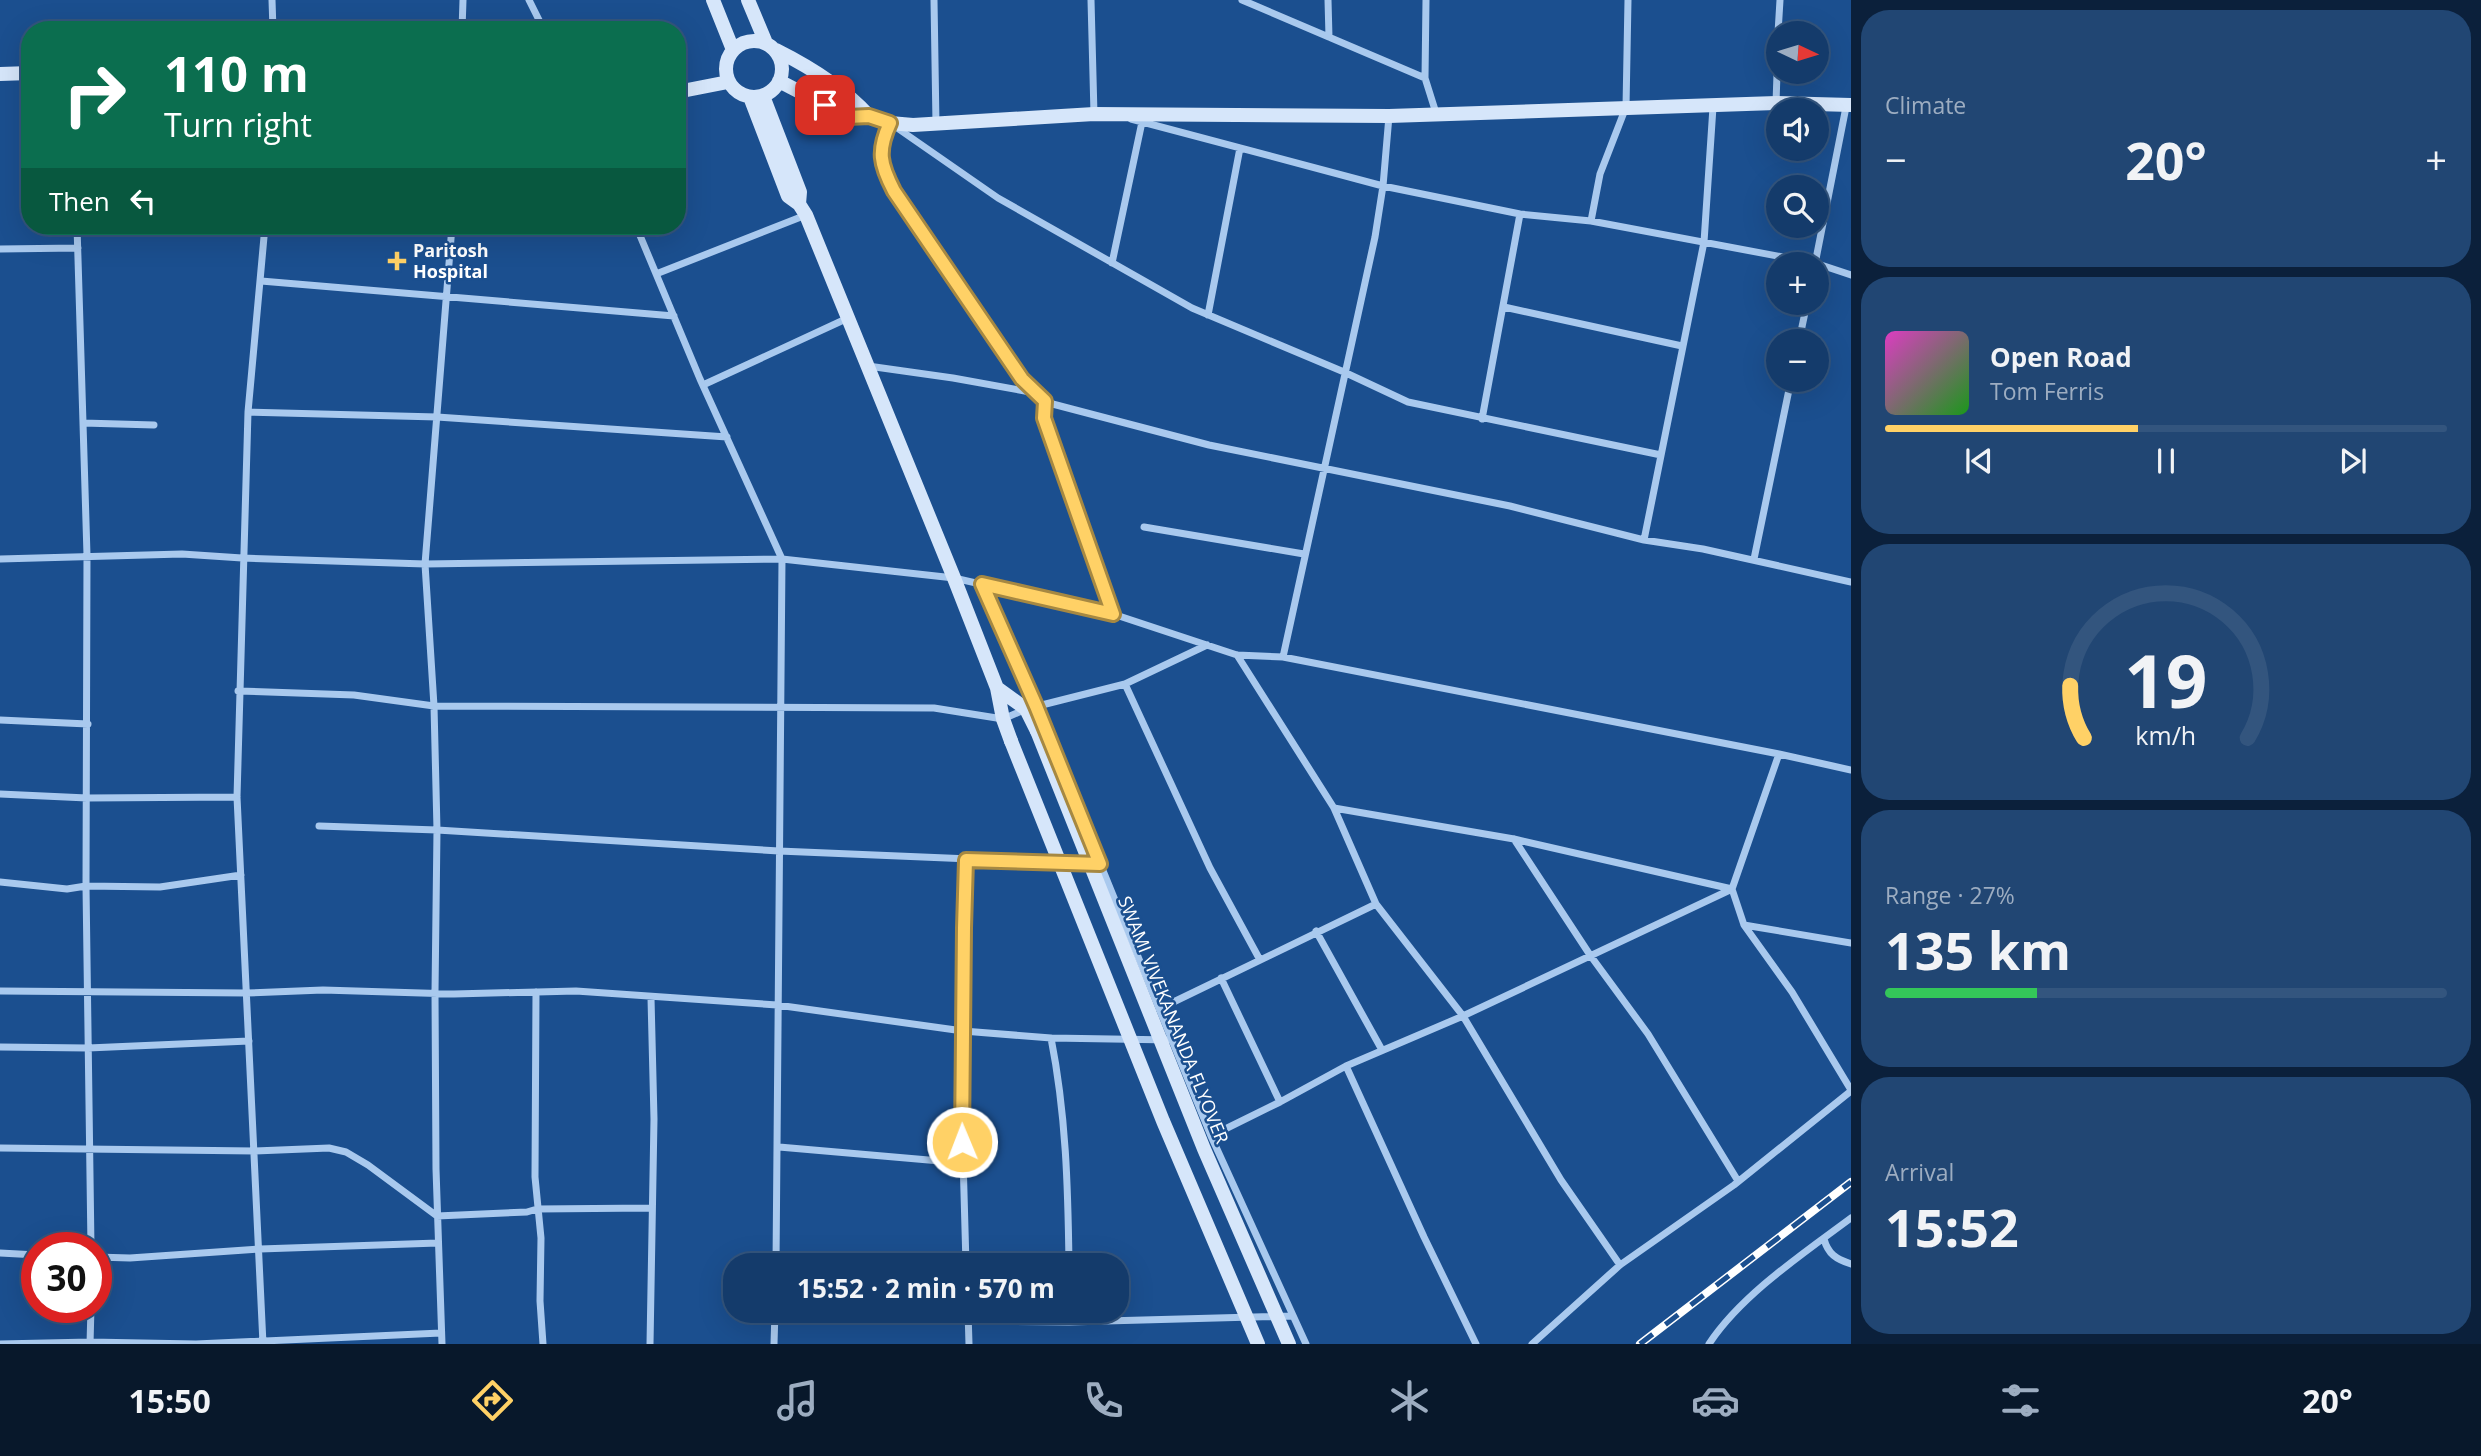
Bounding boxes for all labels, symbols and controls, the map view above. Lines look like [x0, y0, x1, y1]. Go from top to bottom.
north arrow [1766, 21, 1829, 84]
map controls [1766, 21, 1829, 392]
text: 110 m [164, 40, 309, 106]
icon: right [49, 49, 140, 140]
pin [795, 75, 855, 135]
icon: arrive [806, 86, 844, 124]
text: Climate [1885, 89, 1966, 121]
button: sound [1766, 98, 1829, 161]
text: Turn right [164, 103, 312, 146]
text: 20° [2125, 124, 2207, 195]
text: − [1885, 133, 1907, 185]
text: + [2425, 133, 2447, 185]
button: search [1766, 175, 1829, 238]
icon: left [124, 182, 162, 220]
text: Then [49, 183, 110, 219]
place label: Paritosh Hospital [413, 238, 489, 283]
marker: Paritosh Hospital [387, 251, 407, 271]
button: + [1766, 252, 1829, 315]
button: − [1766, 329, 1829, 392]
text: Open Road [1990, 339, 2132, 375]
text: Tom Ferris [1990, 375, 2104, 407]
icon: previous [1960, 442, 1998, 480]
icon: pause [2147, 442, 2185, 480]
icon: next [2334, 442, 2372, 480]
text: 19 [2124, 630, 2208, 729]
text: km/h [2136, 718, 2196, 752]
text: Range · 27% [1885, 879, 2015, 911]
street label: SWAMI VIVEKANANDA FLYOVER [1113, 892, 1235, 1147]
text: 135 km [1885, 914, 2071, 985]
position arrow [925, 1105, 999, 1179]
text: Arrival [1885, 1156, 1954, 1188]
text: 15:52 [1885, 1191, 2019, 1262]
speed limit sign: 30 [21, 1232, 112, 1323]
text: 15:52 · 2 min · 570 m [797, 1270, 1055, 1306]
icon: directions [468, 1376, 517, 1425]
icon: music [773, 1376, 822, 1425]
icon: phone [1079, 1376, 1128, 1425]
icon: climate [1385, 1376, 1434, 1425]
icon: car [1691, 1376, 1740, 1425]
icon: filters [1996, 1376, 2045, 1425]
text: 15:50 [128, 1379, 211, 1422]
text: 20° [2302, 1379, 2353, 1422]

